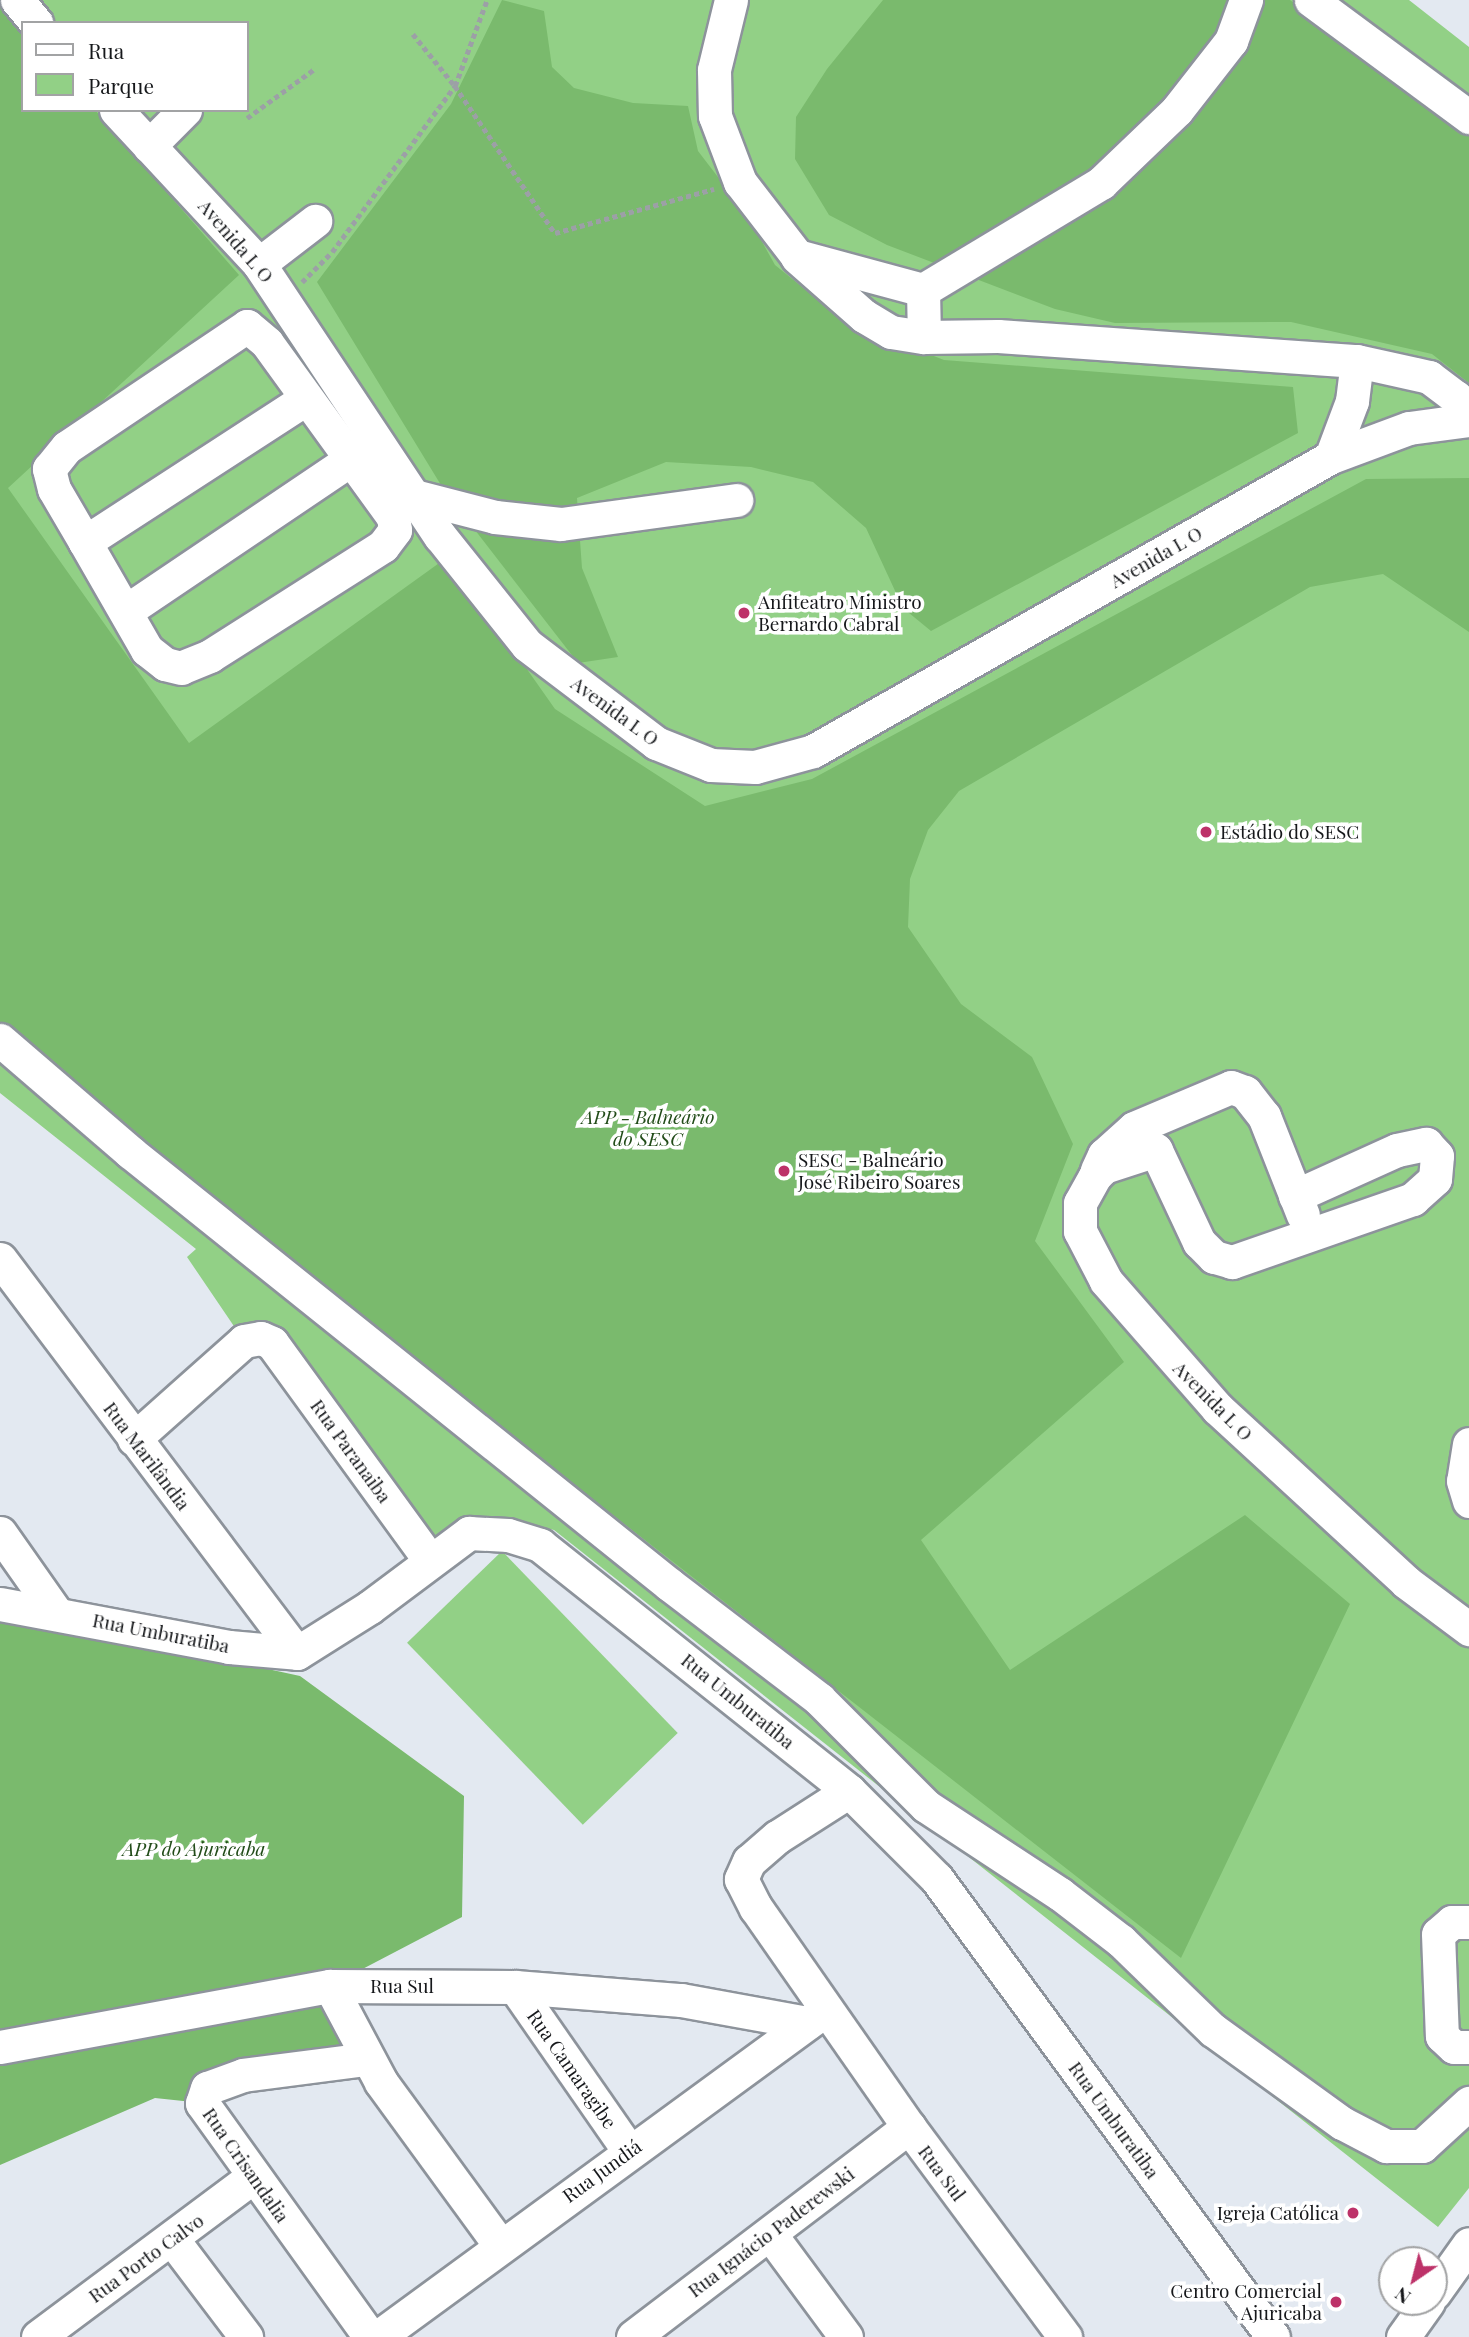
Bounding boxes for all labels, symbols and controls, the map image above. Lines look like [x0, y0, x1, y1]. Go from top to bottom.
legend [21, 21, 248, 112]
text: Rua [88, 36, 124, 64]
text: Parque [88, 71, 154, 99]
street label: Avenida L O [194, 195, 278, 287]
street label: Avenida L O [1106, 521, 1206, 593]
place label: Anfiteatro Ministro Bernardo Cabral [758, 591, 922, 635]
marker: Anfiteatro Ministro Bernardo Cabral [736, 605, 752, 621]
street label: Avenida L O [567, 672, 663, 750]
place label: Estádio do SESC [1220, 821, 1359, 843]
marker: Estádio do SESC [1198, 824, 1214, 840]
park label: APP - Balneário do SESC [582, 1106, 714, 1150]
place label: SESC - Balneário José Ribeiro Soares [798, 1149, 960, 1193]
marker: SESC - Balneário José Ribeiro Soares [776, 1163, 792, 1179]
street label: Avenida L O [1169, 1357, 1257, 1445]
street label: Rua Paranaiba [306, 1395, 396, 1507]
street label: Rua Marilândia [99, 1397, 195, 1515]
street label: Rua Umburatiba [91, 1609, 231, 1657]
street label: Rua Umburatiba [677, 1648, 799, 1754]
park label: APP do Ajuricaba [123, 1838, 265, 1860]
street label: Rua Sul [370, 1975, 434, 1997]
street label: Rua Camaragibe [522, 2005, 622, 2133]
street label: Rua Umburatiba [1064, 2057, 1164, 2183]
street label: Rua Crisandalia [198, 2103, 294, 2227]
street label: Rua Jundiá [558, 2135, 646, 2207]
street label: Rua Sul [914, 2140, 970, 2206]
street label: Rua Ignácio Paderewski [683, 2162, 859, 2302]
place label: Igreja Católica [1217, 2202, 1339, 2224]
marker: Igreja Católica [1345, 2205, 1361, 2221]
street label: Rua Porto Calvo [84, 2209, 208, 2307]
north arrow [1378, 2246, 1448, 2316]
place label: Centro Comercial Ajuricaba [1170, 2280, 1322, 2324]
text: N [1389, 2282, 1415, 2311]
marker: Centro Comercial Ajuricaba [1328, 2294, 1344, 2310]

